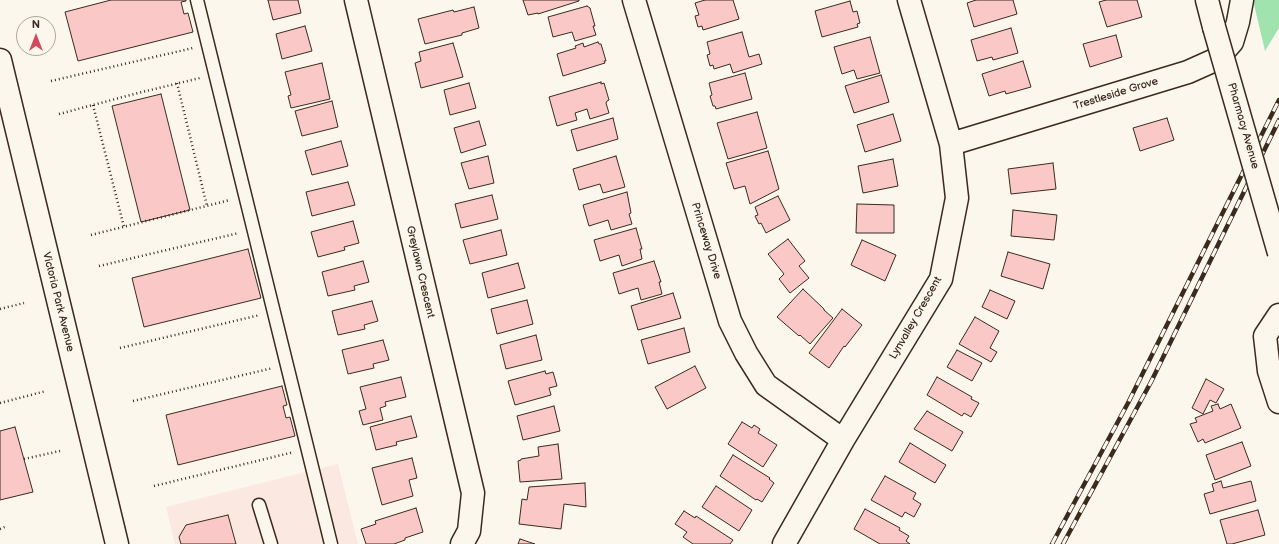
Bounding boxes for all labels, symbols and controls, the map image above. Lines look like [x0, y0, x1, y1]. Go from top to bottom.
north arrow [16, 16, 56, 56]
text: N [32, 18, 40, 31]
street label: Trestleside Grove [1072, 75, 1160, 113]
street label: Pharmacy Avenue [1224, 81, 1262, 171]
street label: Princeway Drive [688, 201, 724, 281]
street label: Greylawn Crescent [403, 225, 437, 319]
street label: Victoria Park Avenue [39, 251, 77, 353]
street label: Lynvalley Crescent [887, 274, 945, 362]

